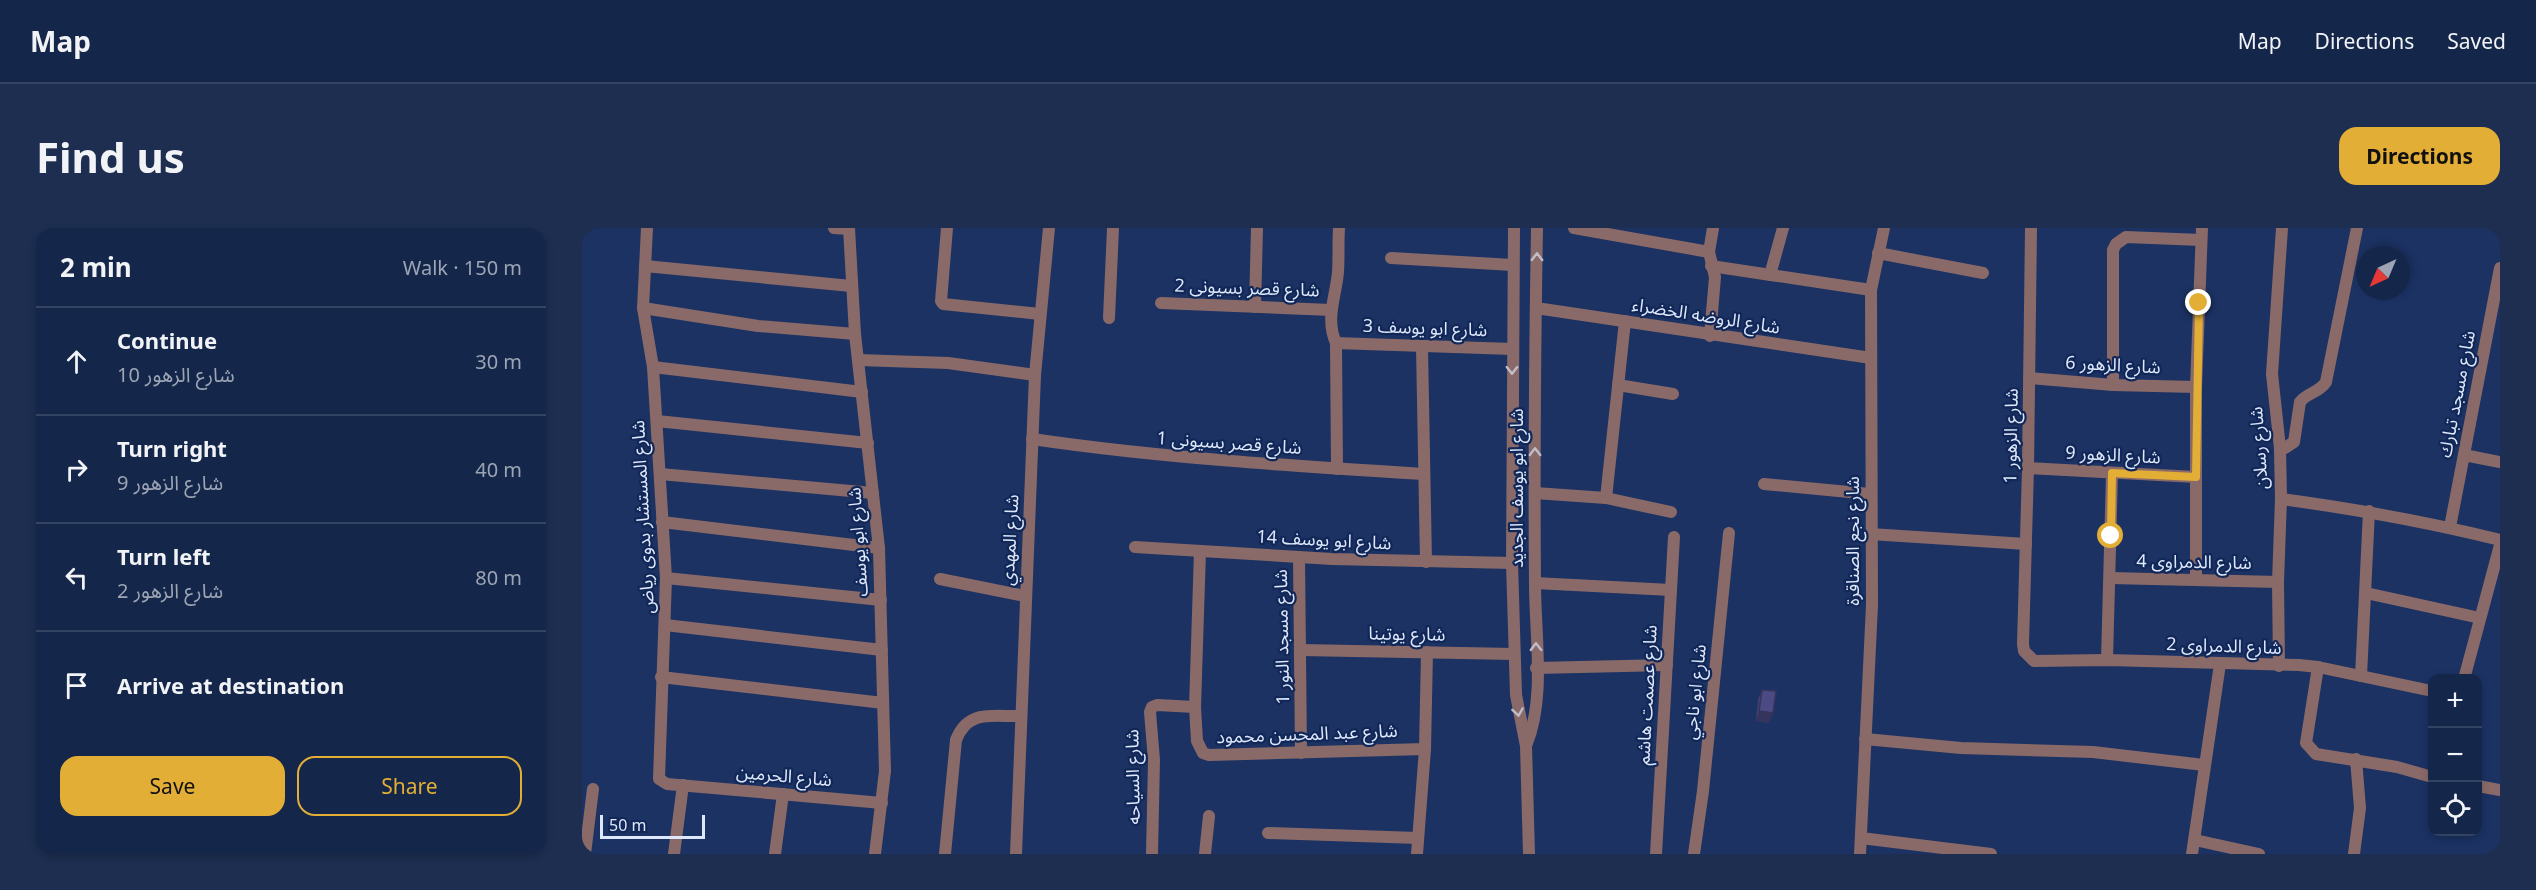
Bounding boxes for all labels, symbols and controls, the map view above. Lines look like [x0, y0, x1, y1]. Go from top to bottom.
text: Map [30, 22, 91, 60]
text: Map [2238, 27, 2282, 55]
text: Directions [2315, 27, 2414, 55]
text: Saved [2447, 27, 2506, 55]
button: Directions [2339, 127, 2500, 185]
text: Find us [36, 128, 185, 185]
north arrow [2356, 246, 2410, 300]
text: 2 min [60, 249, 132, 285]
one-way arrow [1530, 253, 1543, 262]
text: Walk · 150 m [403, 254, 522, 281]
street label: شارع قصر بسيونى 2 [1174, 272, 1320, 305]
route end [2185, 289, 2211, 315]
street label: شارع الروضه الخضراء [1630, 291, 1782, 342]
street label: شارع ابو يوسف 3 [1362, 313, 1488, 344]
text: Continue [117, 325, 217, 355]
street label: شارع مسجد تبارك [2432, 328, 2483, 460]
icon: ahead [60, 345, 93, 378]
text: 30 m [475, 348, 522, 375]
street label: شارع الزهور 6 [2065, 350, 2161, 381]
text: شارع الزهور 10 [117, 361, 235, 388]
one-way arrow [1506, 366, 1518, 375]
street label: شارع الزهور 1 [1997, 388, 2026, 484]
street label: شارع رسلان [2243, 406, 2276, 490]
street label: شارع ابو يوسف الجديد [1504, 408, 1531, 568]
street label: شارع المستشار بدوى رياض [625, 419, 662, 615]
street label: شارع قصر بسيونى 1 [1156, 425, 1302, 462]
text: Turn right [117, 433, 227, 463]
street label: شارع الزهور 9 [2065, 440, 2161, 471]
one-way arrow [1529, 448, 1541, 457]
icon: right [60, 453, 93, 486]
text: 40 m [475, 456, 522, 483]
text: شارع الزهور 9 [117, 469, 223, 496]
street label: شارع نجع الصناقرة [1840, 476, 1867, 606]
street label: شارع ابو يوسف [841, 486, 876, 598]
street label: شارع المهدي [995, 494, 1026, 586]
route start [2097, 522, 2123, 548]
street label: شارع ابو يوسف 14 [1256, 523, 1392, 558]
text: Turn left [117, 541, 211, 571]
street label: شارع الدمراوى 4 [2136, 548, 2252, 577]
icon: left [60, 561, 93, 594]
text: 80 m [475, 564, 522, 591]
street label: شارع مسجد النور 1 [1268, 569, 1297, 705]
text: شارع الزهور 2 [117, 577, 223, 604]
street label: شارع يوتينا [1368, 620, 1446, 649]
street label: شارع عصمت هاشم [1630, 624, 1665, 766]
street label: شارع الدمراوى 2 [2166, 631, 2282, 662]
one-way arrow [1530, 643, 1542, 652]
street label: شارع ابو ناجي [1677, 643, 1714, 741]
icon: arrive [60, 669, 93, 702]
text: Arrive at destination [117, 670, 344, 700]
map controls [2428, 674, 2482, 836]
button: + [2428, 674, 2482, 728]
one-way arrow [1512, 708, 1524, 717]
street label: شارع عبد المحسن محمود [1216, 718, 1398, 751]
button: − [2428, 728, 2482, 782]
street label: شارع السياحه [1119, 729, 1148, 825]
button: Save [60, 756, 285, 816]
button: Share [297, 756, 522, 816]
street label: شارع الحرمين [735, 759, 833, 794]
button: locate [2428, 782, 2482, 836]
scale bar [600, 812, 705, 840]
text: 50 m [609, 814, 646, 836]

